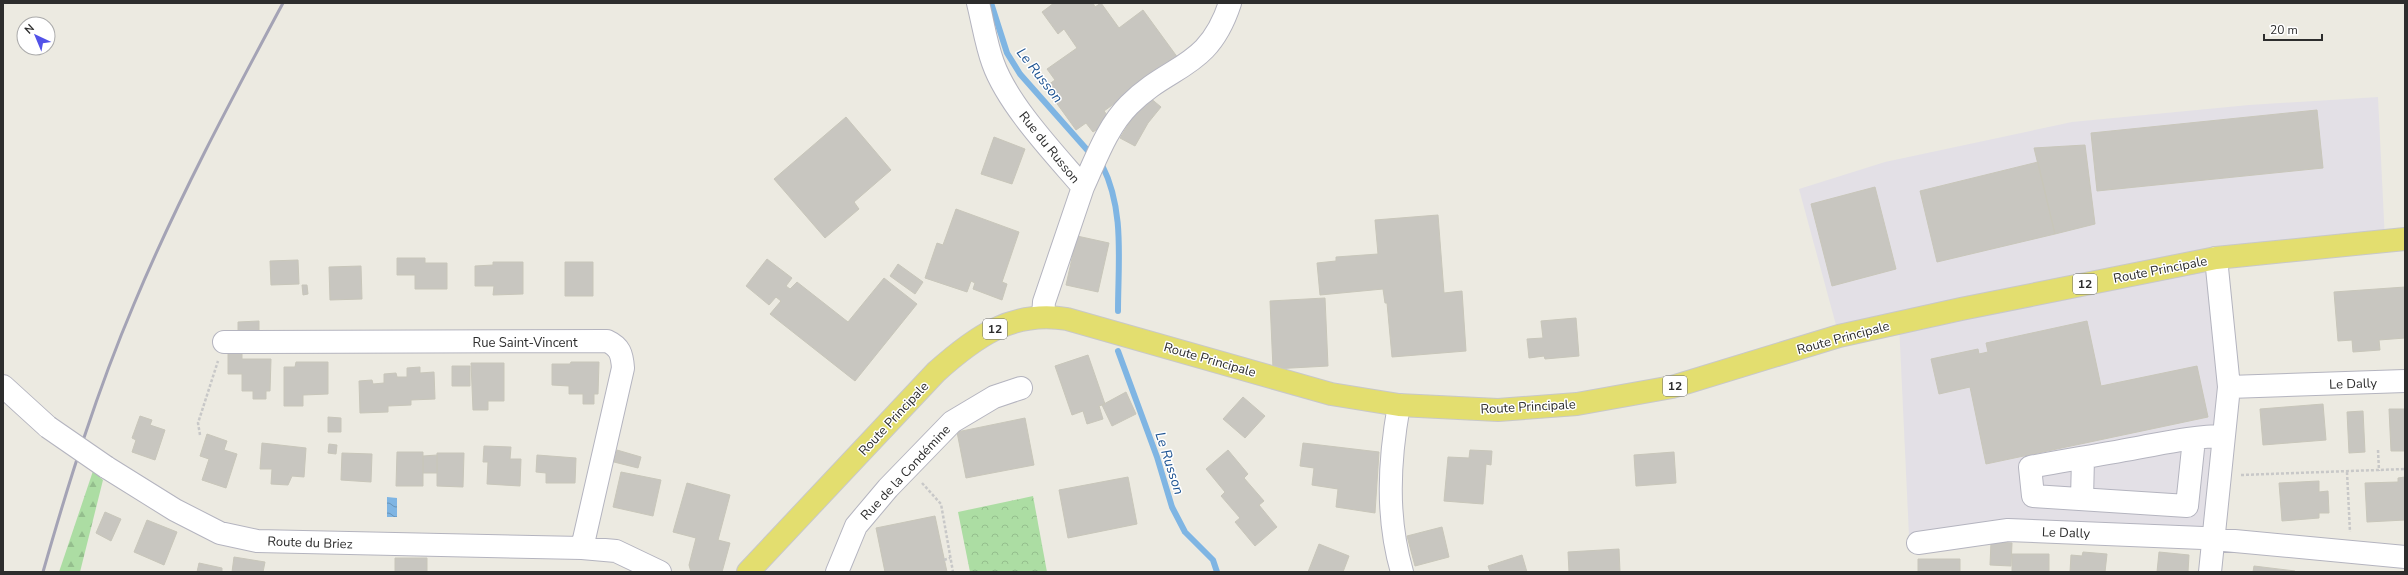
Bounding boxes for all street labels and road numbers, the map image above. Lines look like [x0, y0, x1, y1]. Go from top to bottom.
street label: Rue du Russon [1015, 108, 1084, 187]
street label: Route Principale [2112, 252, 2209, 288]
road number: 12 [2073, 274, 2097, 294]
street label: Route Principale [1795, 317, 1892, 359]
road number: 12 [983, 319, 1007, 339]
street label: Rue Saint-Vincent [473, 334, 578, 352]
street label: Route Principale [1162, 338, 1258, 382]
street label: Le Dally [2329, 374, 2378, 394]
road number: 12 [1663, 376, 1687, 396]
street label: Route Principale [855, 378, 933, 460]
street label: Route Principale [1480, 396, 1576, 418]
street label: Rue de la Condémine [857, 421, 955, 524]
street label: Le Dally [2042, 523, 2091, 543]
street label: Route du Briez [267, 533, 353, 553]

